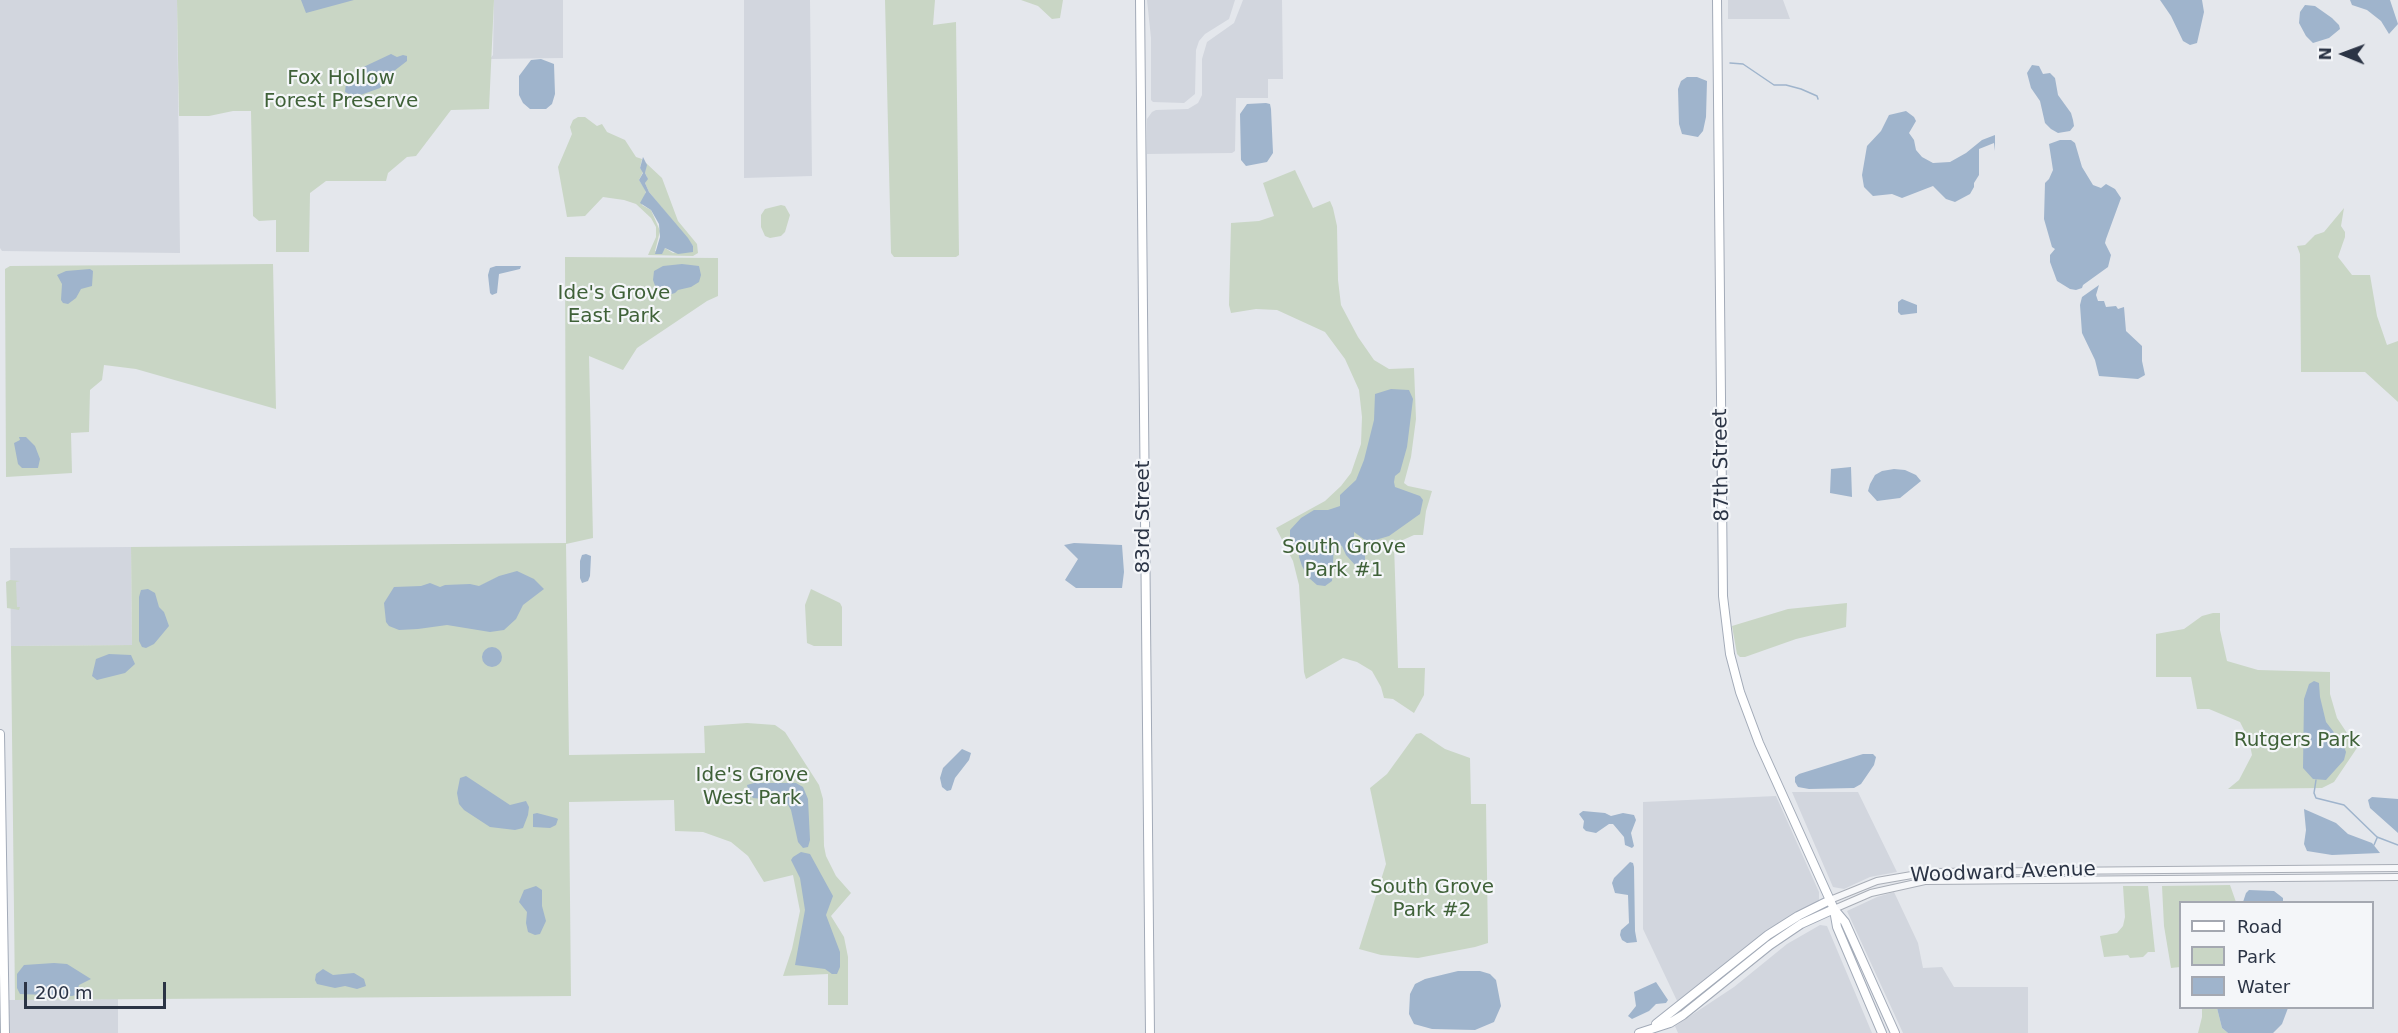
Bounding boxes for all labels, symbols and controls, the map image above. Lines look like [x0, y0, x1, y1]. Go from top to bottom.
north arrow [2314, 24, 2374, 84]
text: N [2316, 47, 2335, 61]
park label: Fox Hollow Forest Preserve [264, 67, 418, 114]
park label: Ide's Grove East Park [558, 282, 670, 329]
street label: 87th Street [1709, 408, 1735, 522]
street label: 83rd Street [1132, 460, 1156, 574]
park label: South Grove Park #1 [1282, 536, 1406, 583]
park label: Rutgers Park [2234, 729, 2360, 753]
park label: Ide's Grove West Park [696, 764, 808, 811]
street label: Woodward Avenue [1910, 858, 2096, 888]
park label: South Grove Park #2 [1370, 876, 1494, 923]
legend [2179, 901, 2374, 1009]
text: Road [2237, 916, 2282, 937]
text: Park [2237, 946, 2276, 967]
scale bar [27, 970, 170, 1008]
text: Water [2237, 976, 2290, 997]
text: 200 m [35, 982, 93, 1003]

